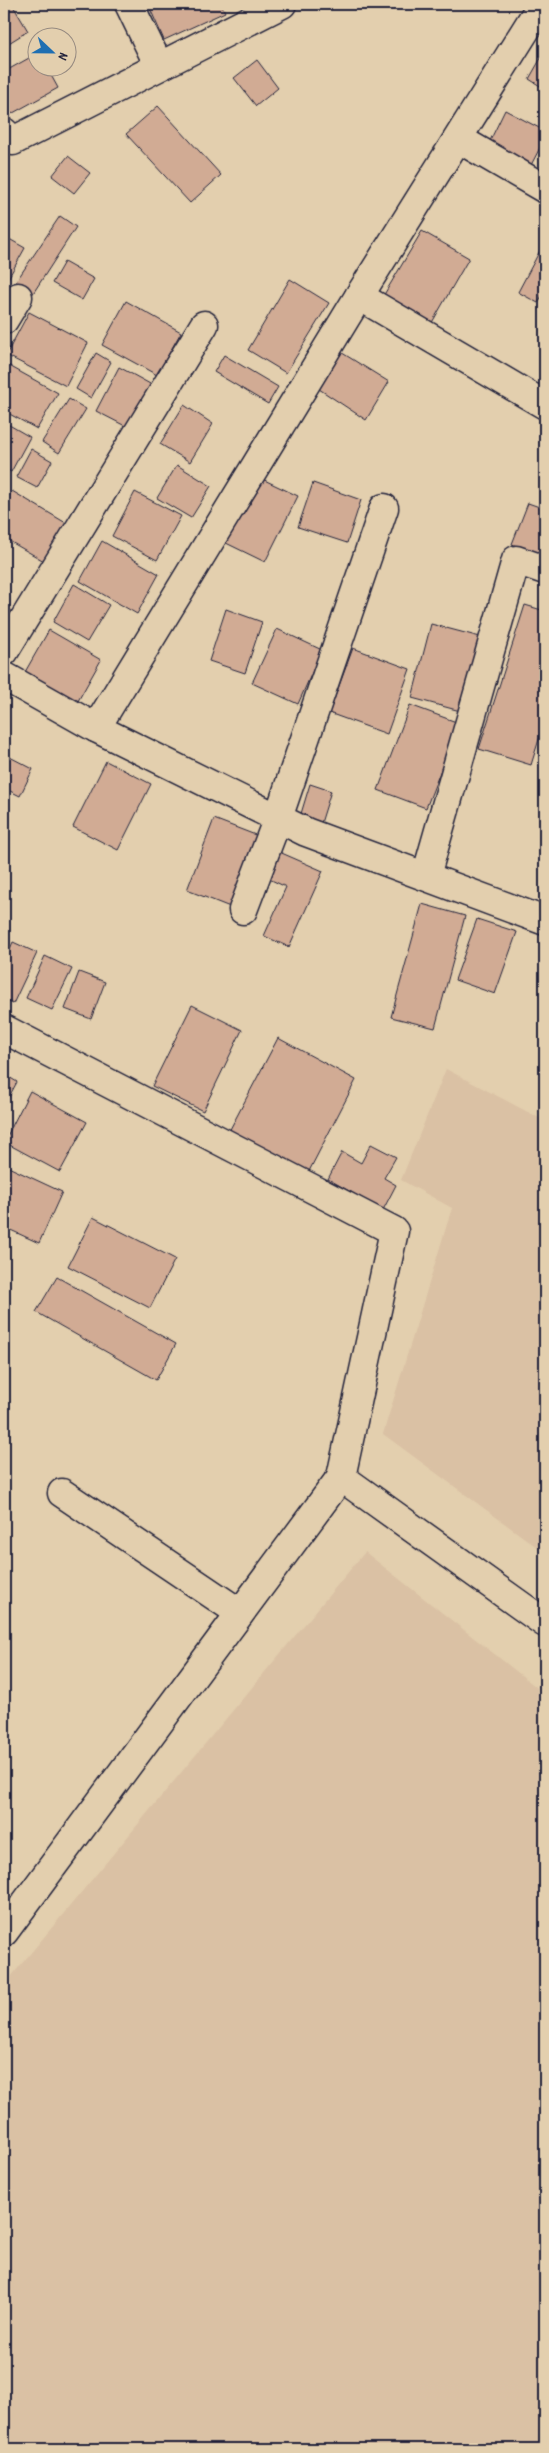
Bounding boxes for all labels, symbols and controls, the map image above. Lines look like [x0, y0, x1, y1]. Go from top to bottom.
north arrow [28, 28, 78, 78]
text: N [52, 49, 73, 63]

